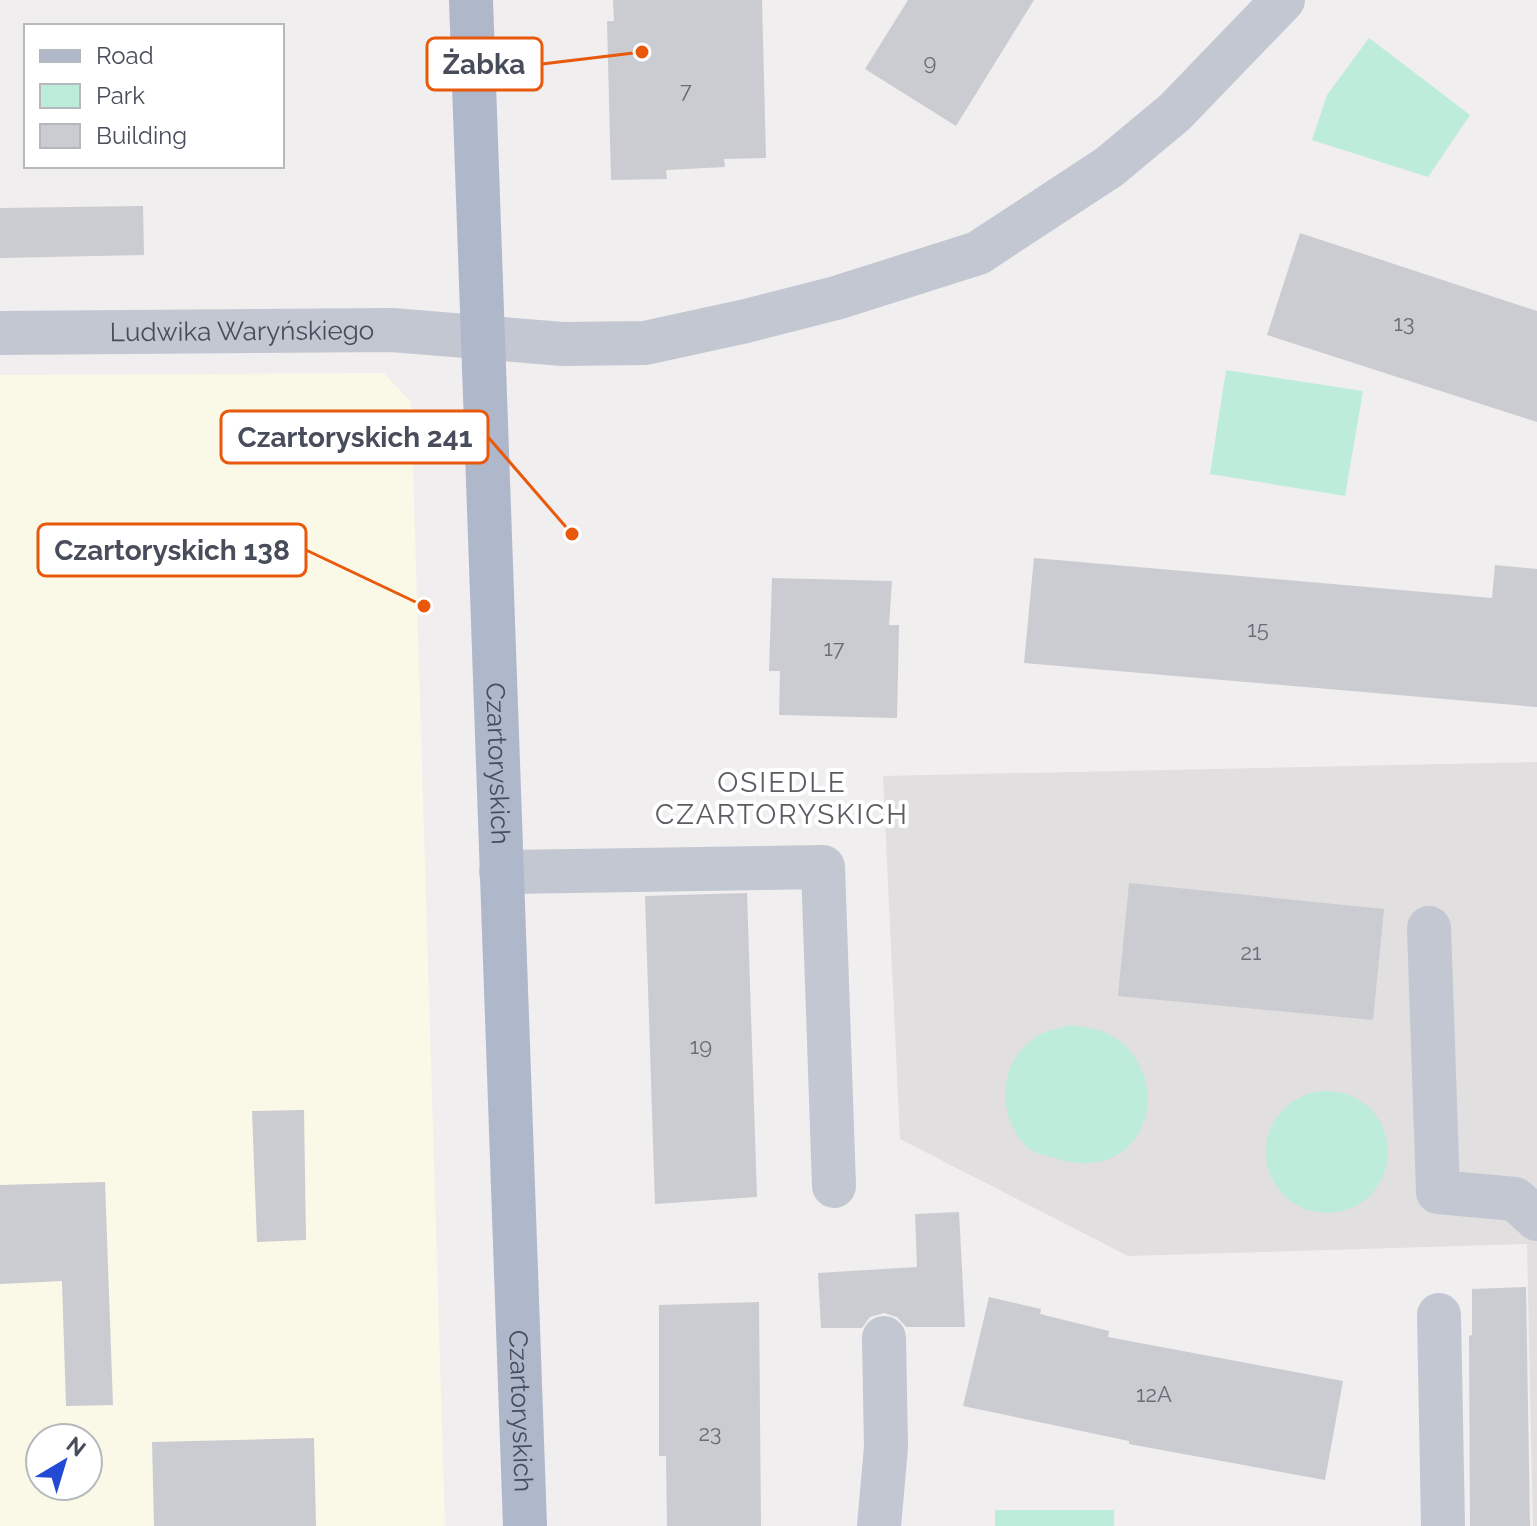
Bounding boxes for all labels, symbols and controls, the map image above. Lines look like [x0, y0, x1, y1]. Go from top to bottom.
legend [24, 24, 284, 168]
callout: Żabka [427, 38, 542, 90]
text: Road [96, 41, 154, 70]
text: Żabka [443, 48, 525, 81]
house number: 9 [924, 49, 936, 75]
house number: 7 [680, 77, 692, 103]
text: Park [96, 81, 145, 110]
text: Building [96, 121, 187, 150]
house number: 13 [1393, 310, 1415, 336]
street label: Ludwika Waryńskiego [110, 315, 374, 347]
callout: Czartoryskich 241 [221, 411, 488, 463]
text: Czartoryskich 241 [238, 421, 473, 454]
callout: Czartoryskich 138 [38, 524, 306, 576]
text: Czartoryskich 138 [54, 534, 290, 567]
house number: 15 [1247, 616, 1269, 642]
house number: 17 [823, 635, 845, 661]
street label: Czartoryskich [480, 682, 516, 845]
district label: OSIEDLE CZARTORYSKICH [655, 766, 909, 831]
house number: 21 [1241, 939, 1261, 965]
house number: 19 [690, 1033, 712, 1059]
street label: Czartoryskich [503, 1329, 539, 1493]
house number: 12A [1136, 1381, 1172, 1407]
house number: 23 [698, 1420, 722, 1446]
north arrow [24, 1422, 104, 1502]
text: N [62, 1431, 91, 1462]

